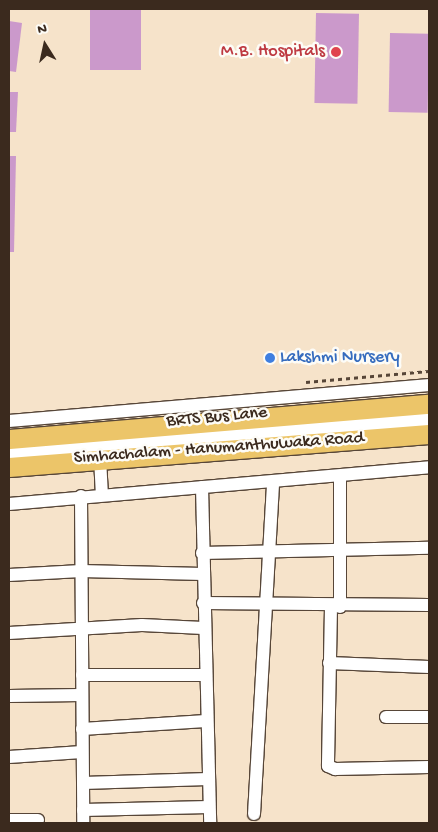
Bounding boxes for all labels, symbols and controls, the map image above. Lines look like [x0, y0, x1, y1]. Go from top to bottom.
north arrow [20, 20, 70, 70]
text: N [36, 21, 48, 39]
place label: M.B. Hospitals [221, 41, 325, 63]
marker: M.B. Hospitals [329, 45, 343, 59]
place label: Lakshmi Nursery [280, 347, 400, 369]
marker: Lakshmi Nursery [264, 352, 276, 364]
street label: BRTS Bus Lane [166, 403, 268, 433]
street label: Simhachalam - Hanumanthuwaka Road [73, 428, 365, 470]

